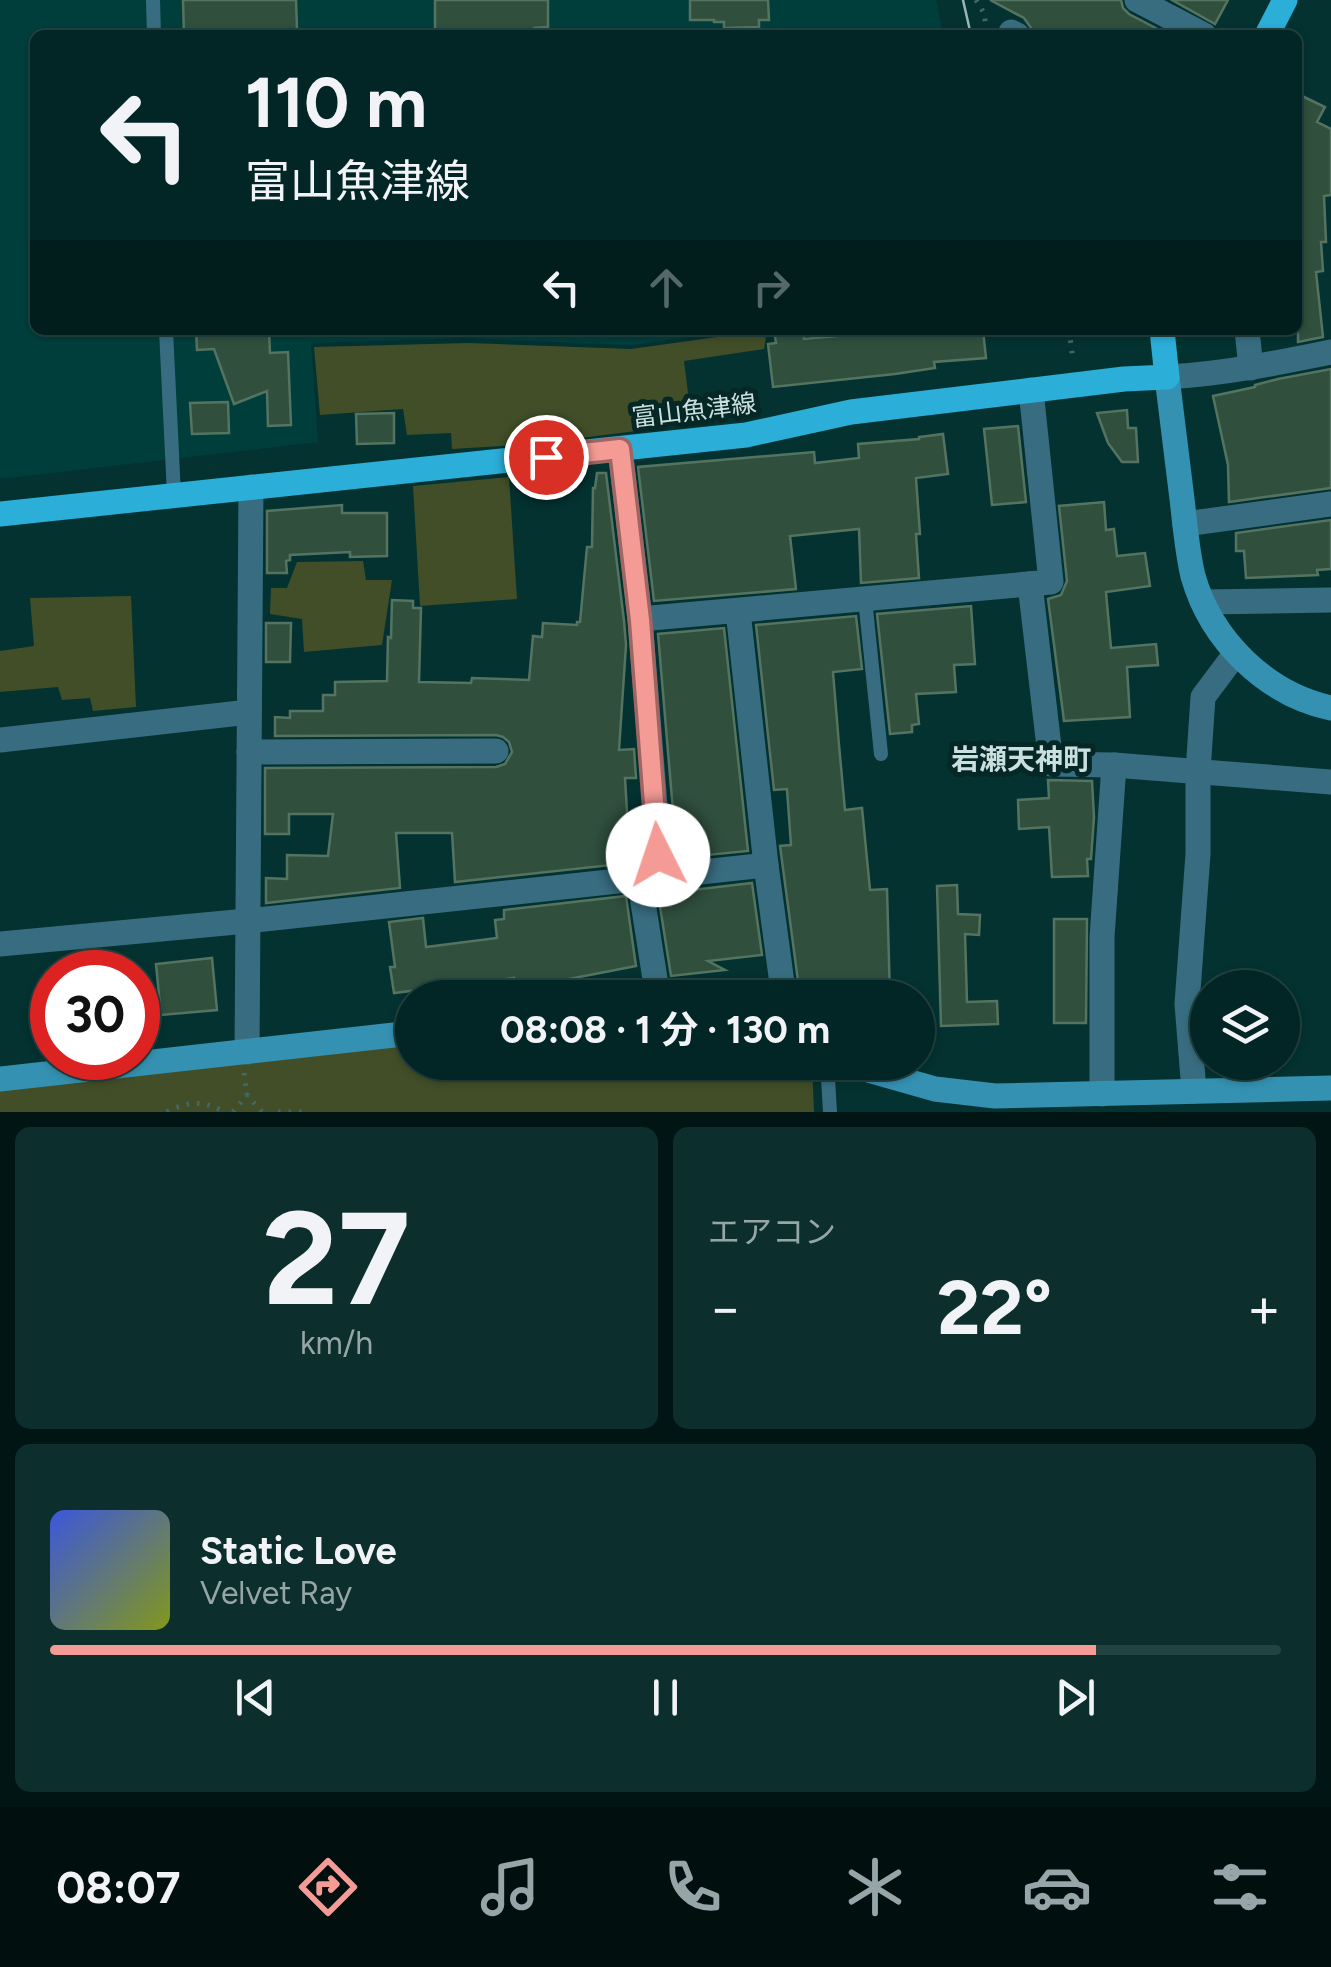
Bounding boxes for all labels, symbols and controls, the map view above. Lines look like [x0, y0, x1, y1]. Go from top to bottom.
text: 110 m [245, 60, 427, 145]
icon: left [80, 70, 210, 200]
text: 富山魚津線 [245, 154, 470, 208]
icon: left [534, 260, 589, 315]
icon: ahead [639, 260, 694, 315]
icon: right [744, 260, 799, 315]
street label: 富山魚津線 [630, 387, 758, 433]
pin [504, 415, 589, 500]
icon: arrive [519, 430, 574, 485]
district label: 岩瀬天神町 [951, 742, 1091, 776]
position arrow [606, 803, 710, 907]
speed limit sign: 30 [30, 950, 160, 1080]
map controls [1190, 970, 1300, 1080]
button: layers [1190, 970, 1300, 1080]
text: 08:08 · 1 分 · 130 m [500, 1007, 830, 1053]
text: 27 [263, 1181, 410, 1337]
text: エアコン [708, 1213, 836, 1251]
text: 22° [937, 1263, 1052, 1353]
text: − [708, 1275, 742, 1341]
text: + [1247, 1275, 1281, 1341]
text: km/h [300, 1324, 373, 1362]
text: Static Love [200, 1528, 397, 1574]
text: Velvet Ray [200, 1574, 352, 1612]
icon: previous [228, 1670, 283, 1725]
icon: pause [638, 1670, 693, 1725]
icon: next [1048, 1670, 1103, 1725]
icon: directions [293, 1852, 363, 1922]
icon: music [475, 1852, 545, 1922]
icon: phone [658, 1852, 728, 1922]
icon: climate [840, 1852, 910, 1922]
icon: car [1022, 1852, 1092, 1922]
icon: filters [1205, 1852, 1275, 1922]
text: 08:07 [56, 1860, 181, 1914]

